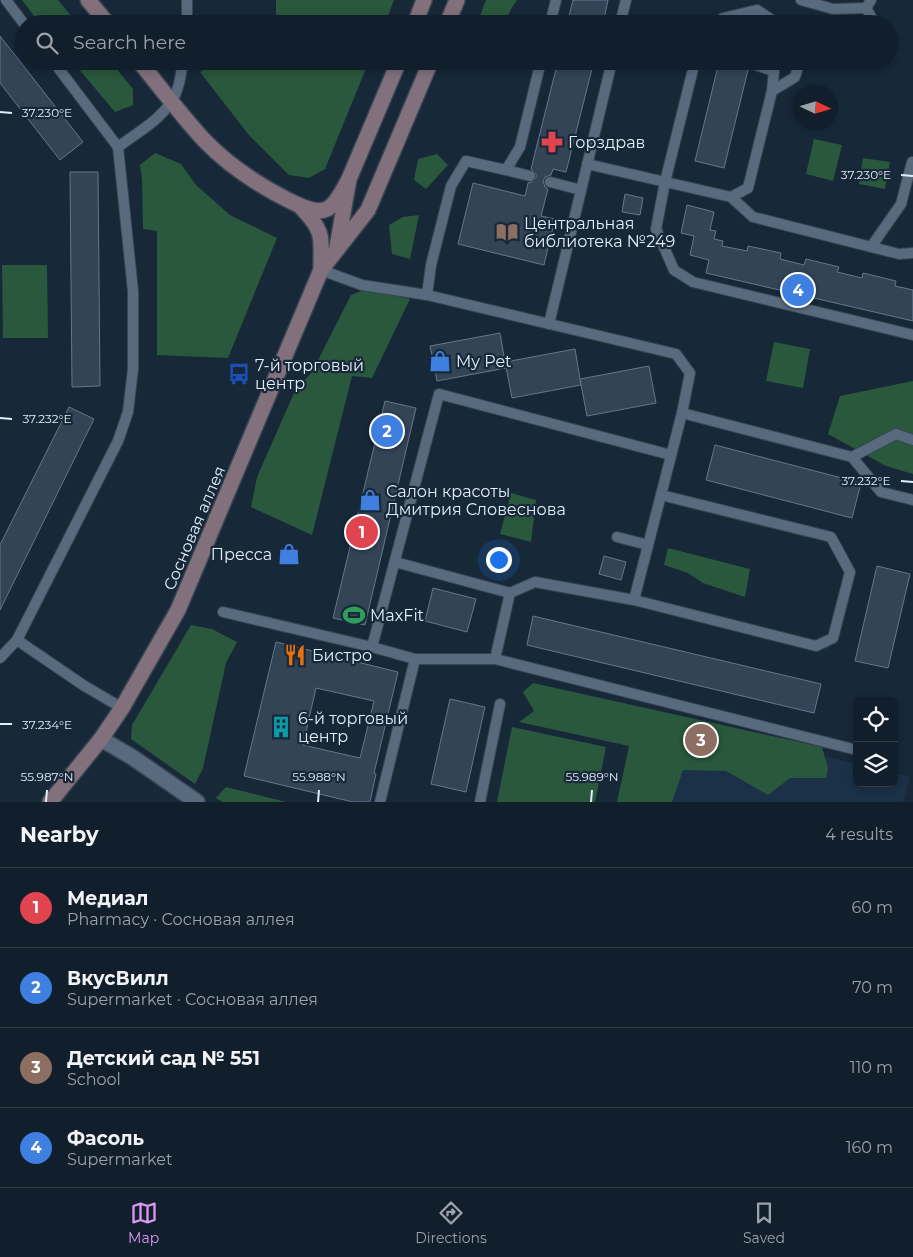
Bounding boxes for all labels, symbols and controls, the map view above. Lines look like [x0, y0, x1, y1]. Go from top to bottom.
search box [15, 15, 898, 70]
icon: search [33, 29, 61, 57]
text: Search here [73, 31, 186, 54]
north arrow [793, 85, 838, 130]
text: 37.230°E [22, 105, 72, 120]
pharmacy icon: Горздрав [539, 129, 565, 155]
place label: Горздрав [568, 133, 645, 152]
text: 37.230°E [841, 167, 891, 182]
place label: Центральная библиотека №249 [524, 214, 675, 251]
library icon: Центральная библиотека №249 [494, 219, 520, 245]
pin: 4 [782, 271, 814, 309]
shop icon: My Pet [427, 348, 453, 374]
place label: My Pet [456, 352, 512, 371]
place label: 7-й торговый центр [255, 356, 364, 393]
bus stop icon: 7-й торговый центр [226, 361, 252, 387]
text: 37.232°E [22, 411, 72, 426]
pin: 2 [371, 412, 403, 450]
street label: Сосновая аллея [160, 463, 229, 593]
text: 37.232°E [841, 473, 891, 488]
place label: Салон красоты Дмитрия Словеснова [386, 482, 566, 519]
shop icon: Салон красоты Дмитрия Словеснова [357, 487, 383, 513]
pin: 1 [346, 513, 378, 551]
shop icon: Пресса [276, 541, 302, 567]
place label: Пресса [211, 545, 272, 564]
your location [486, 547, 512, 573]
sports icon: MaxFit [341, 602, 367, 628]
place label: MaxFit [370, 606, 425, 625]
restaurant icon: Бистро [282, 642, 308, 668]
place label: Бистро [312, 646, 372, 665]
map controls [853, 697, 898, 787]
button: locate [853, 697, 898, 742]
place label: 6-й торговый центр [298, 709, 408, 746]
building icon: 6-й торговый центр [268, 714, 294, 740]
text: 37.234°E [22, 717, 72, 732]
pin: 3 [685, 721, 717, 759]
button: layers [853, 742, 898, 787]
text: 55.987°N [21, 769, 73, 784]
text: 55.988°N [292, 769, 346, 784]
text: 55.989°N [565, 769, 619, 784]
text: Nearby [20, 822, 99, 847]
text: 4 results [825, 825, 893, 844]
text: Медиал [67, 887, 148, 910]
text: 1 [33, 898, 39, 917]
text: 60 m [851, 898, 893, 917]
text: Pharmacy · Сосновая аллея [67, 910, 295, 929]
text: ВкусВилл [67, 967, 169, 990]
text: 2 [31, 978, 41, 997]
text: 70 m [852, 978, 893, 997]
text: Supermarket · Сосновая аллея [67, 990, 318, 1009]
text: Детский сад № 551 [67, 1047, 260, 1070]
text: 3 [31, 1058, 41, 1077]
text: 110 m [850, 1058, 893, 1077]
text: School [67, 1070, 121, 1089]
text: Фасоль [67, 1127, 144, 1150]
text: 4 [30, 1138, 42, 1157]
text: 160 m [846, 1138, 893, 1157]
text: Supermarket [67, 1150, 173, 1169]
tab: Map [128, 1199, 159, 1247]
tab: Directions [415, 1199, 487, 1247]
tab: Saved [743, 1199, 785, 1247]

